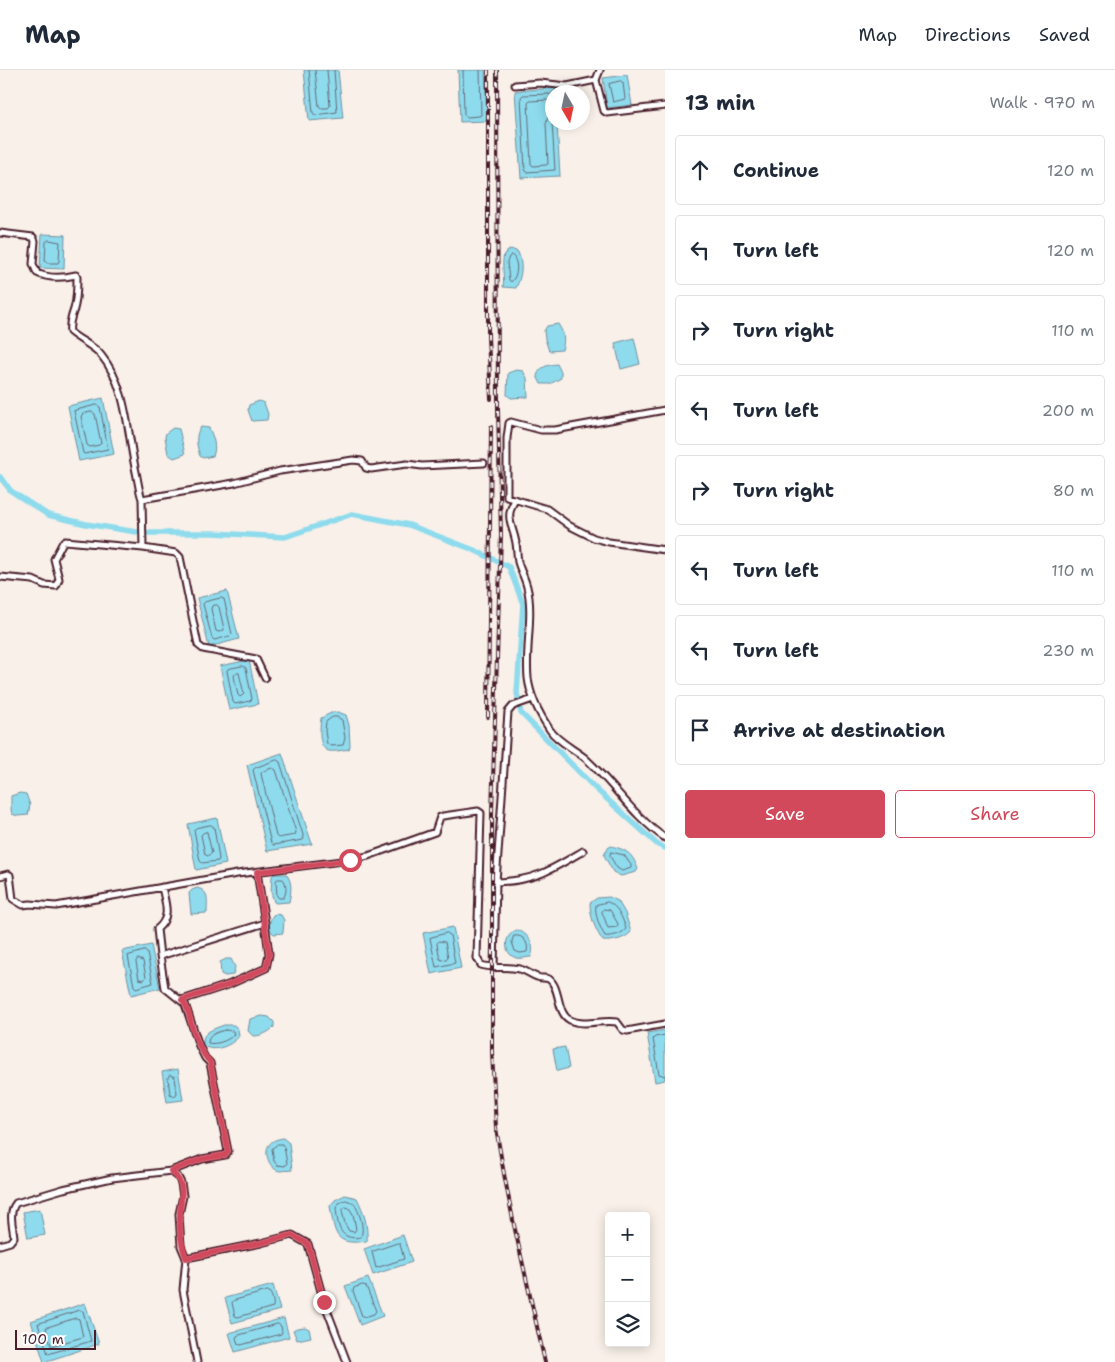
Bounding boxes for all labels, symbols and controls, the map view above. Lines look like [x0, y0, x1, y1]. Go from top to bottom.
text: Map [25, 19, 81, 51]
text: Map [859, 23, 897, 47]
text: Directions [925, 23, 1011, 47]
text: Saved [1039, 23, 1090, 47]
north arrow [545, 85, 590, 130]
text: 13 min [685, 89, 755, 117]
text: Walk · 970 m [989, 92, 1095, 113]
icon: ahead [686, 156, 714, 184]
text: Continue [733, 158, 819, 183]
text: 120 m [1047, 160, 1094, 181]
icon: left [686, 236, 714, 264]
text: Turn left [733, 238, 819, 263]
text: 120 m [1047, 240, 1094, 261]
icon: right [686, 316, 714, 344]
text: Turn right [733, 318, 834, 343]
text: 110 m [1051, 320, 1094, 341]
icon: left [686, 396, 714, 424]
text: Turn left [733, 398, 819, 423]
text: 200 m [1042, 400, 1094, 421]
icon: right [686, 476, 714, 504]
text: Turn right [733, 478, 834, 503]
text: 80 m [1053, 480, 1094, 501]
icon: left [686, 556, 714, 584]
text: Turn left [733, 558, 819, 583]
text: 110 m [1051, 560, 1094, 581]
icon: left [686, 636, 714, 664]
text: Turn left [733, 638, 819, 663]
text: 230 m [1042, 640, 1094, 661]
icon: arrive [686, 716, 714, 744]
text: Arrive at destination [733, 718, 945, 743]
button: Save [685, 790, 885, 838]
button: Share [895, 790, 1095, 838]
route start [339, 849, 362, 872]
map controls [605, 1212, 650, 1347]
button: + [605, 1212, 650, 1257]
button: − [605, 1257, 650, 1302]
route end [313, 1291, 336, 1314]
button: layers [605, 1302, 650, 1347]
scale bar [15, 1327, 96, 1350]
text: 100 m [22, 1330, 64, 1348]

